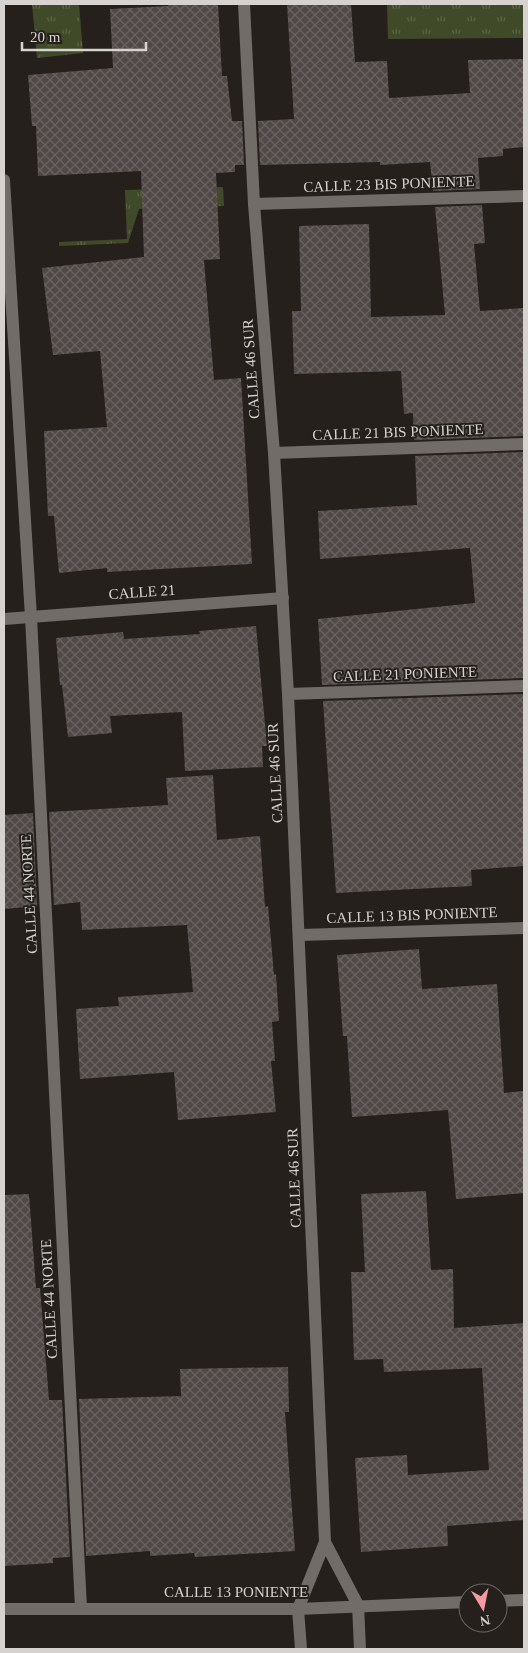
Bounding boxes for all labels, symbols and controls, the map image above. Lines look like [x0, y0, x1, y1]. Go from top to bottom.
scale bar [22, 20, 146, 52]
text: 20 m [30, 29, 61, 45]
street label: CALLE 23 BIS PONIENTE [303, 173, 475, 195]
street label: CALLE 46 SUR [240, 319, 262, 419]
street label: CALLE 21 BIS PONIENTE [312, 421, 484, 443]
street label: CALLE 21 [108, 582, 176, 602]
street label: CALLE 21 PONIENTE [333, 663, 477, 685]
street label: CALLE 46 SUR [264, 723, 286, 823]
street label: CALLE 44 NORTE [18, 834, 40, 954]
street label: CALLE 13 BIS PONIENTE [326, 904, 498, 926]
street label: CALLE 46 SUR [284, 1128, 304, 1228]
street label: CALLE 44 NORTE [38, 1239, 60, 1359]
north arrow [458, 1583, 508, 1633]
street label: CALLE 13 PONIENTE [164, 1584, 308, 1600]
text: N [479, 1612, 491, 1629]

